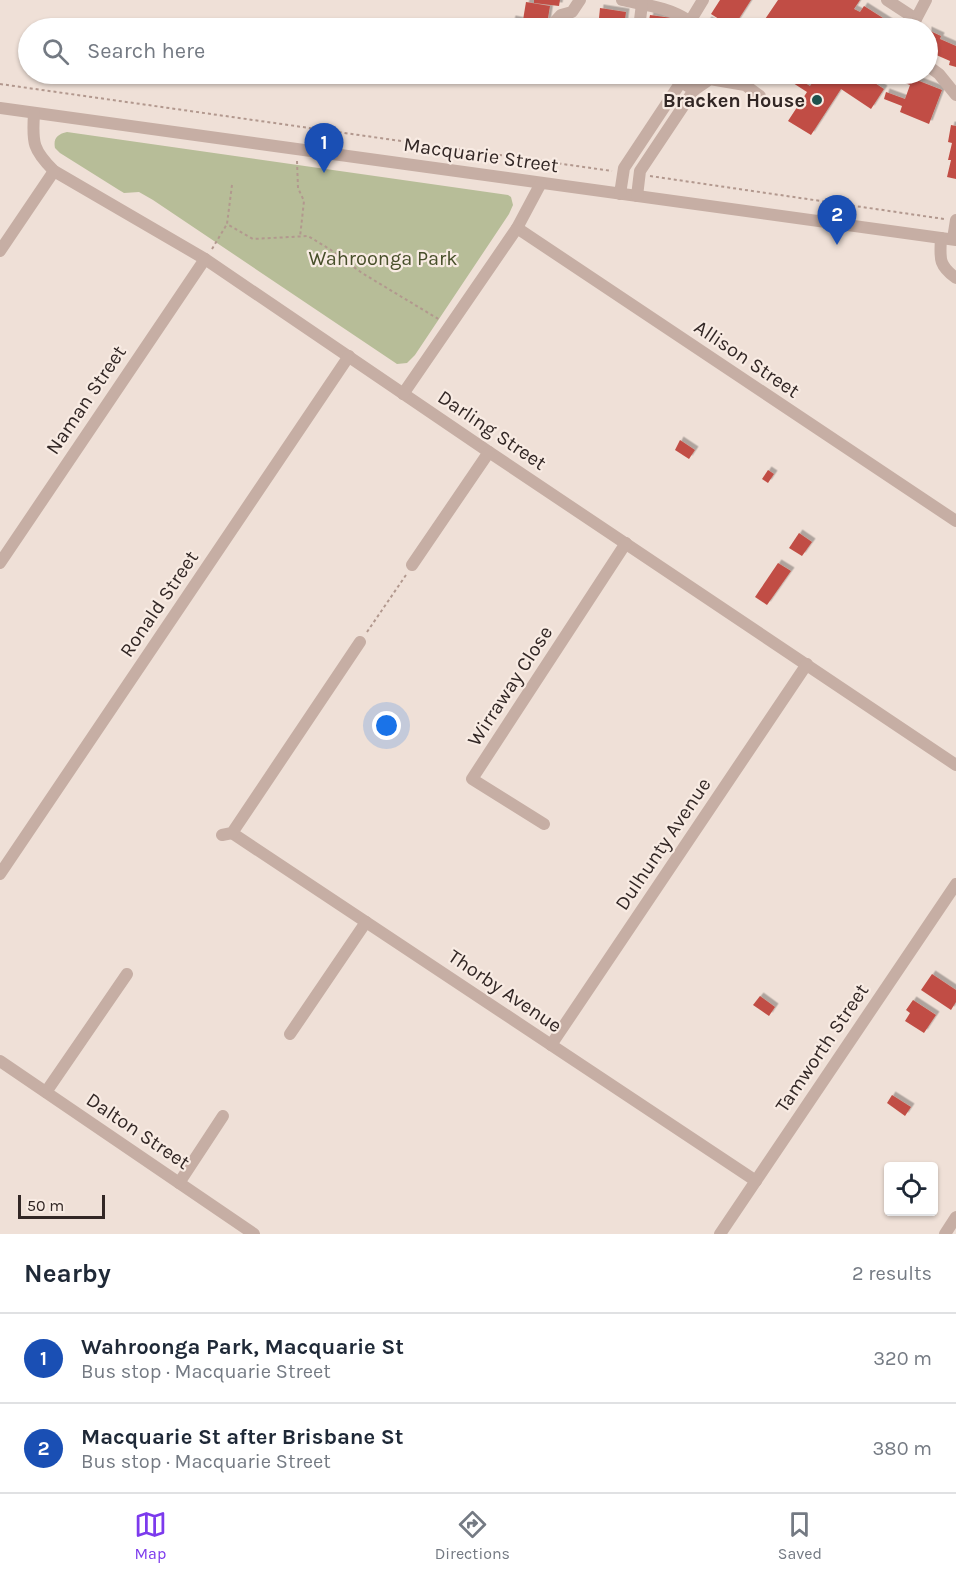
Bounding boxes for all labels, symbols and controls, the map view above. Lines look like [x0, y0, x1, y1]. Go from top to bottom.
search box [18, 18, 938, 84]
icon: search [39, 35, 72, 68]
text: Search here [87, 38, 205, 64]
place label: Bracken House [663, 89, 805, 112]
marker: Bracken House [810, 93, 824, 107]
pin: 1 [304, 124, 344, 173]
street label: Macquarie Street [402, 133, 560, 177]
pin: 2 [818, 196, 856, 245]
park label: Wahroonga Park [308, 247, 458, 270]
street label: Allison Street [690, 315, 804, 403]
street label: Naman Street [41, 341, 131, 459]
street label: Darling Street [433, 385, 551, 475]
street label: Ronald Street [115, 546, 203, 662]
street label: Wirraway Close [463, 622, 557, 750]
your location [372, 711, 401, 740]
street label: Dulhunty Avenue [610, 774, 716, 914]
street label: Thorby Avenue [444, 945, 566, 1037]
street label: Tamworth Street [771, 979, 874, 1117]
street label: Dalton Street [82, 1088, 195, 1174]
map controls [884, 1162, 938, 1216]
button: locate [884, 1162, 938, 1216]
scale bar [18, 1192, 105, 1220]
text: 50 m [27, 1196, 64, 1215]
text: Nearby [24, 1258, 111, 1289]
text: 2 results [852, 1262, 932, 1285]
text: Wahroonga Park, Macquarie St [81, 1334, 404, 1360]
text: 1 [40, 1347, 47, 1370]
text: 320 m [873, 1347, 932, 1370]
text: Bus stop · Macquarie Street [81, 1360, 331, 1383]
text: Macquarie St after Brisbane St [81, 1424, 403, 1450]
text: 2 [37, 1437, 50, 1460]
text: 380 m [873, 1437, 932, 1460]
text: Bus stop · Macquarie Street [81, 1450, 331, 1473]
tab: Map [134, 1508, 167, 1563]
tab: Directions [435, 1508, 510, 1563]
tab: Saved [778, 1508, 822, 1563]

